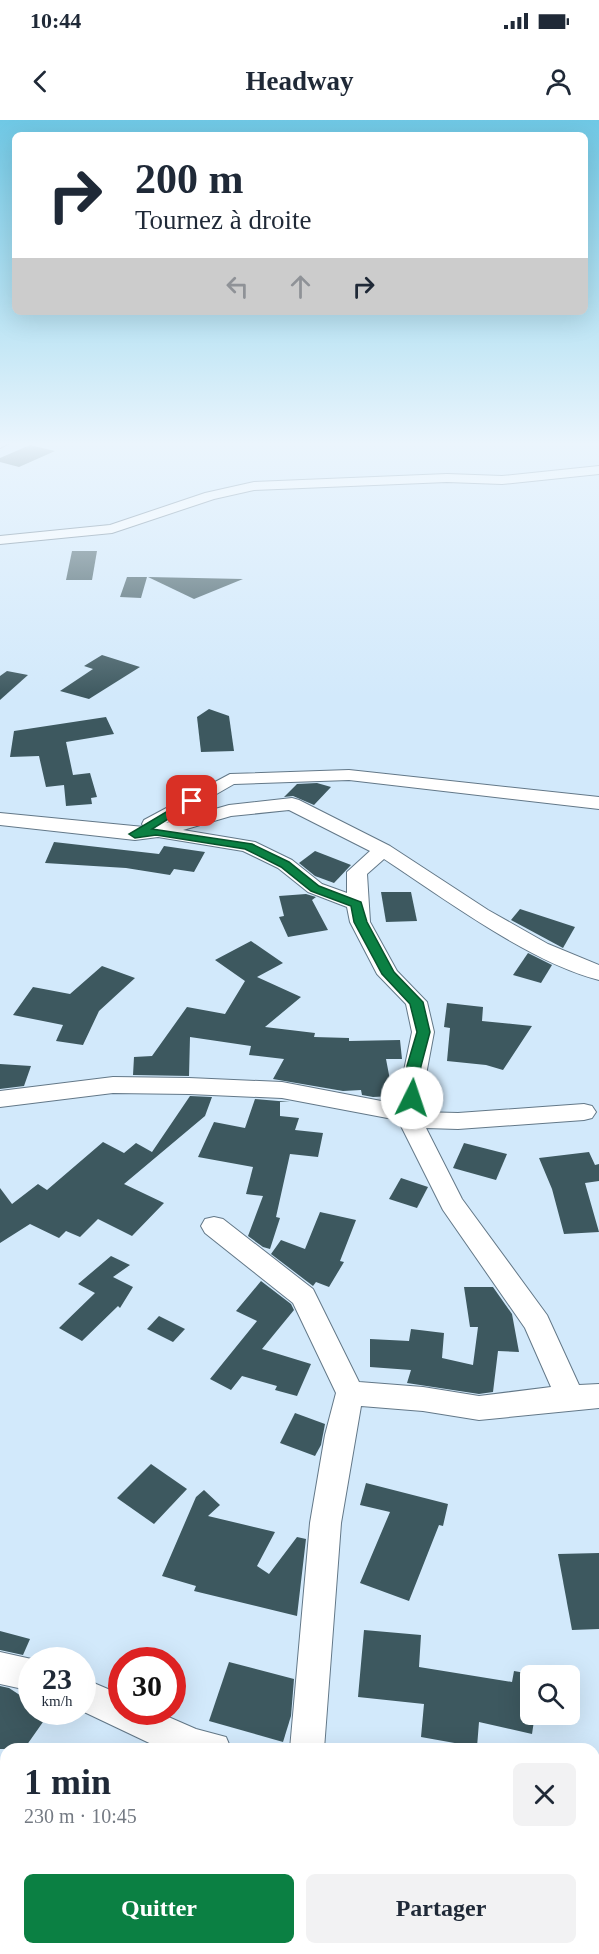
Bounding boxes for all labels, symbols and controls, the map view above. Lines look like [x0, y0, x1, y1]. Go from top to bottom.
text: 10:44 [30, 8, 81, 33]
icon: back [24, 65, 57, 98]
icon: person [542, 65, 575, 98]
text: Headway [246, 66, 354, 96]
icon: right [36, 156, 114, 234]
text: 200 m [135, 156, 244, 202]
text: Tournez à droite [135, 205, 312, 235]
icon: left [221, 270, 254, 303]
icon: ahead [284, 270, 317, 303]
icon: right [347, 270, 380, 303]
pin [166, 775, 217, 826]
icon: arrive [175, 784, 208, 817]
position arrow [380, 1066, 444, 1130]
speed limit sign: 30 [108, 1647, 186, 1725]
text: 23 [42, 1662, 72, 1695]
map controls [520, 1665, 580, 1725]
button: search [520, 1665, 580, 1725]
text: km/h [42, 1693, 72, 1709]
text: 1 min [24, 1762, 111, 1802]
button: close [513, 1763, 576, 1826]
text: 230 m · 10:45 [24, 1805, 137, 1827]
button: Quitter [24, 1874, 294, 1943]
button: Partager [306, 1874, 576, 1943]

